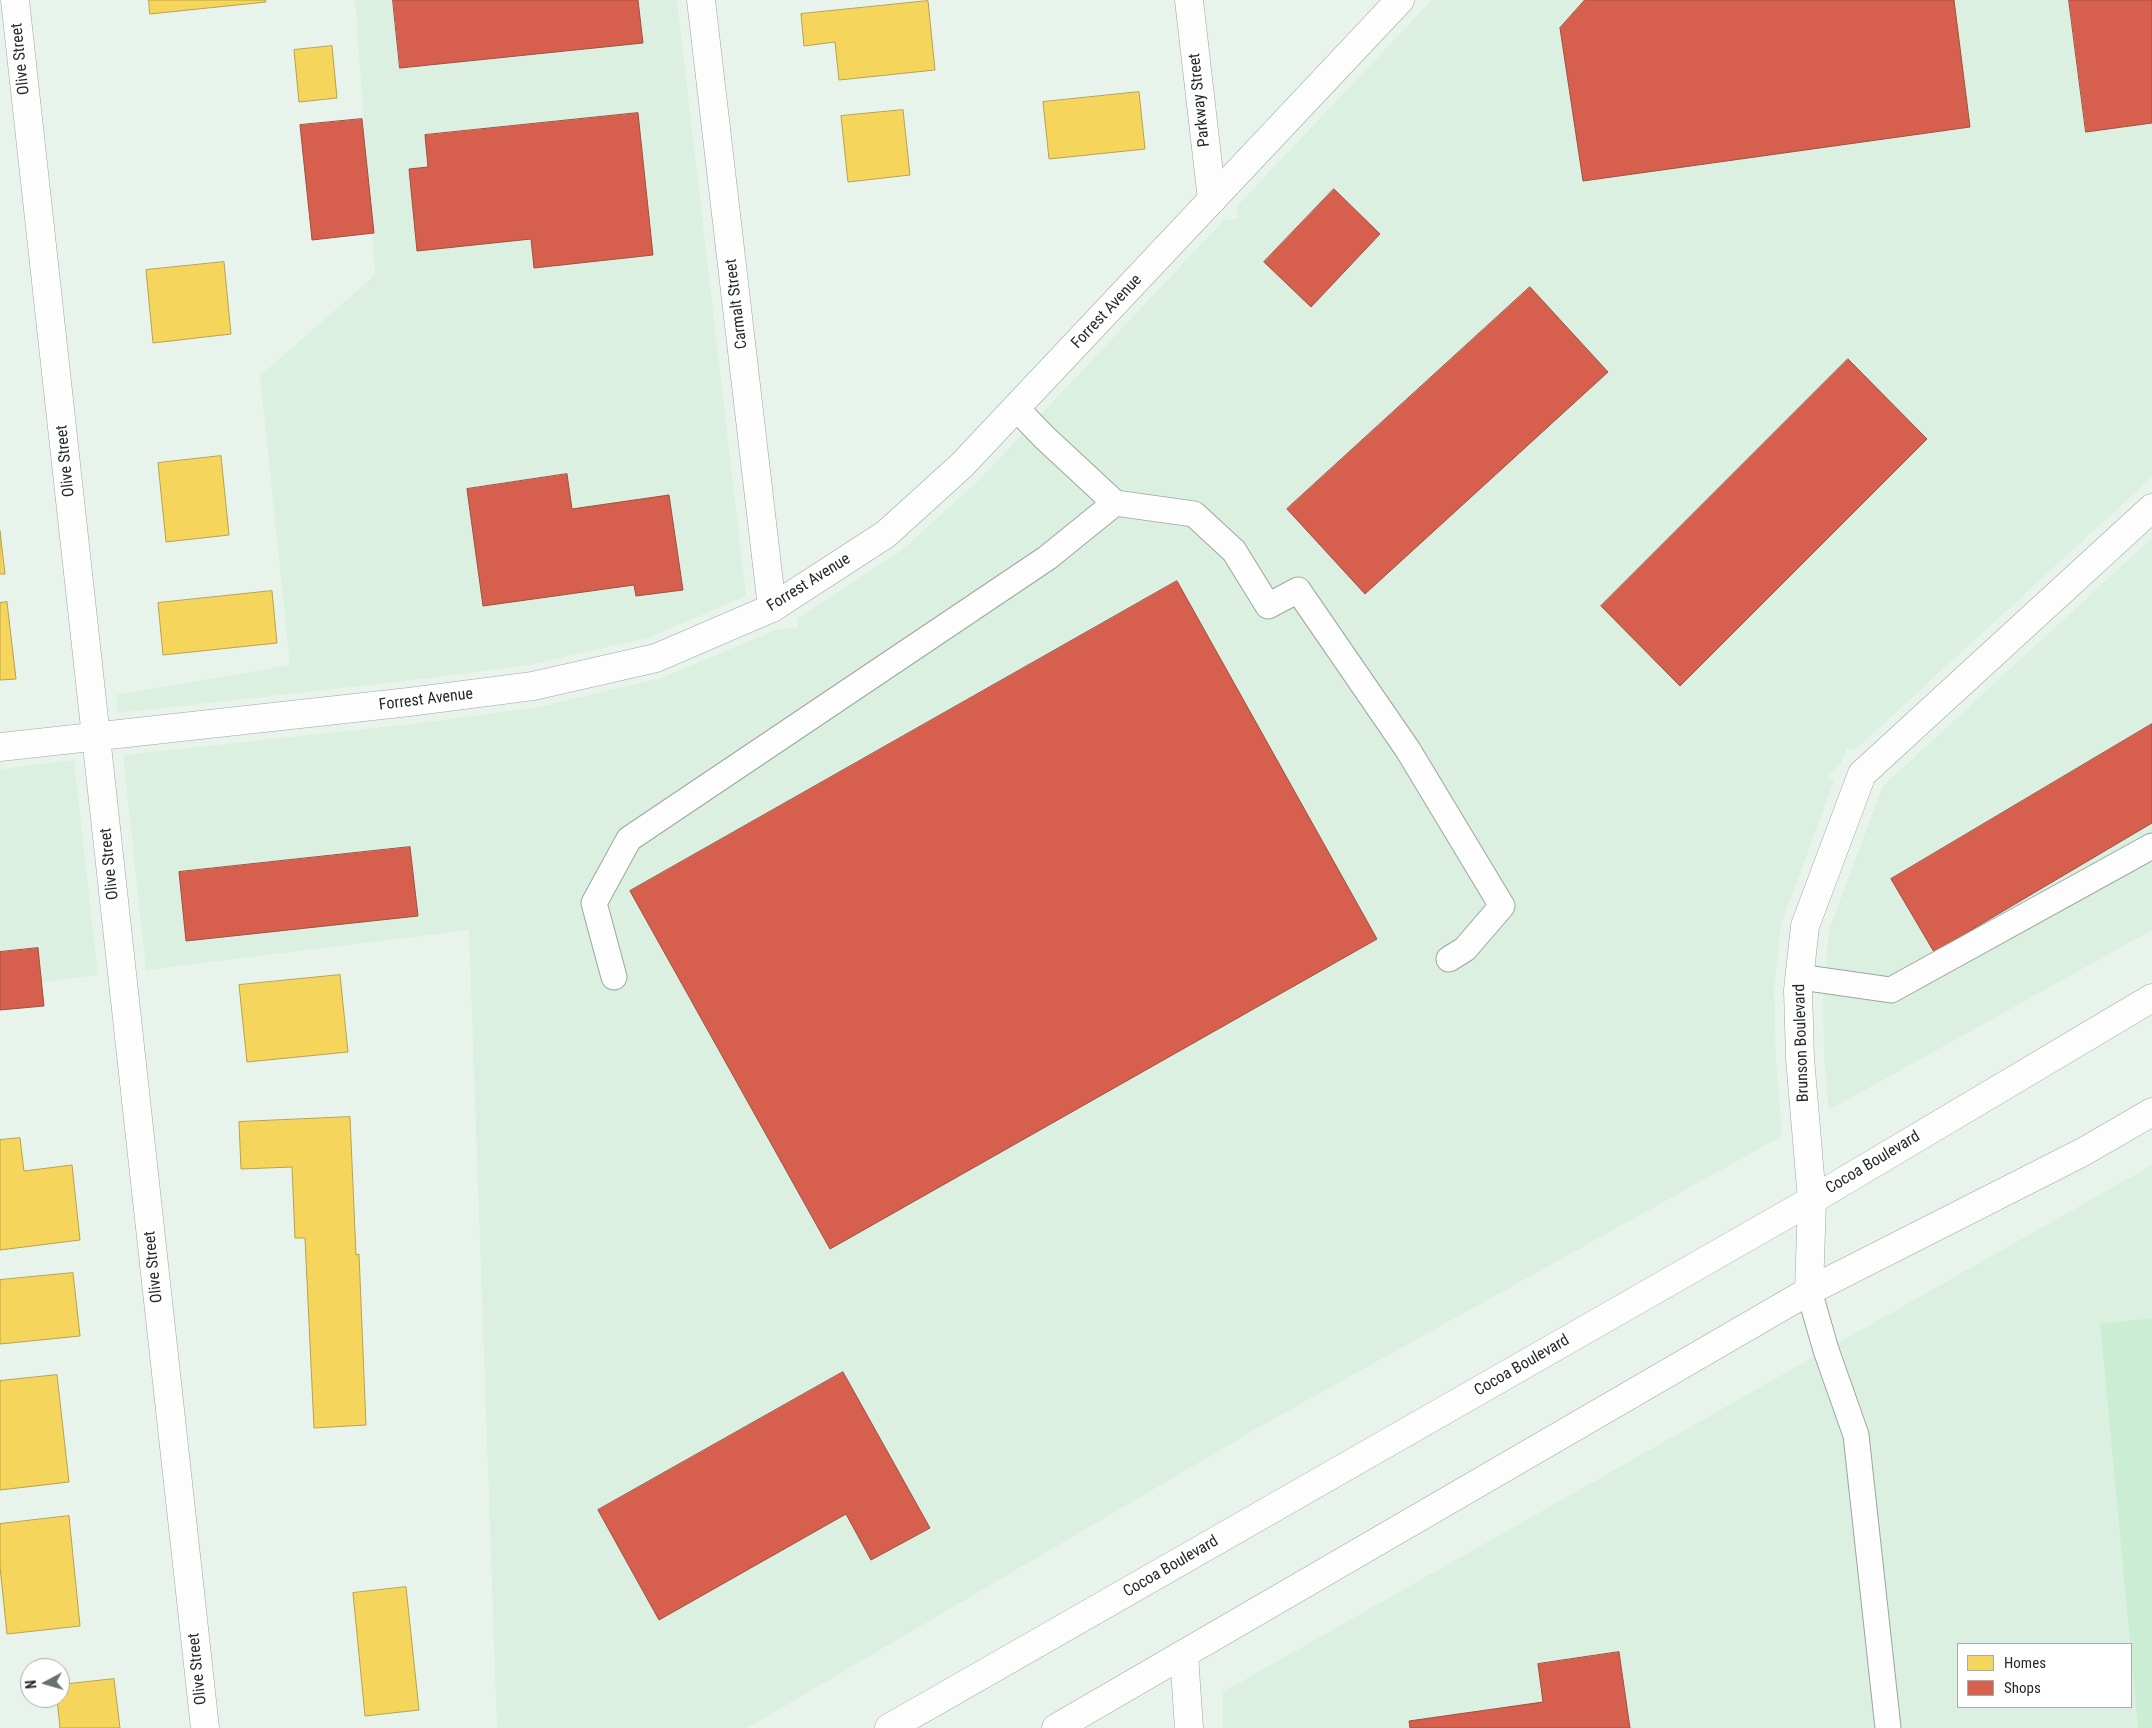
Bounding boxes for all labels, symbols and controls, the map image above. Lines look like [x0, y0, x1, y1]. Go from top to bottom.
street label: Olive Street [8, 22, 34, 96]
street label: Parkway Street [1186, 52, 1214, 148]
street label: Carmalt Street [722, 258, 752, 350]
street label: Forrest Avenue [1068, 271, 1146, 353]
street label: Olive Street [53, 424, 79, 498]
street label: Forrest Avenue [764, 550, 854, 616]
street label: Forrest Avenue [378, 685, 474, 715]
street label: Olive Street [97, 827, 123, 901]
street label: Brunson Boulevard [1790, 983, 1814, 1103]
street label: Cocoa Boulevard [1822, 1127, 1924, 1199]
street label: Olive Street [141, 1230, 167, 1304]
street label: Cocoa Boulevard [1471, 1331, 1573, 1401]
street label: Cocoa Boulevard [1120, 1532, 1222, 1602]
street label: Olive Street [185, 1632, 211, 1706]
legend [1957, 1643, 2132, 1708]
text: Homes [2004, 1654, 2046, 1672]
north arrow [20, 1658, 70, 1708]
text: N [23, 1679, 39, 1690]
text: Shops [2004, 1679, 2041, 1697]

